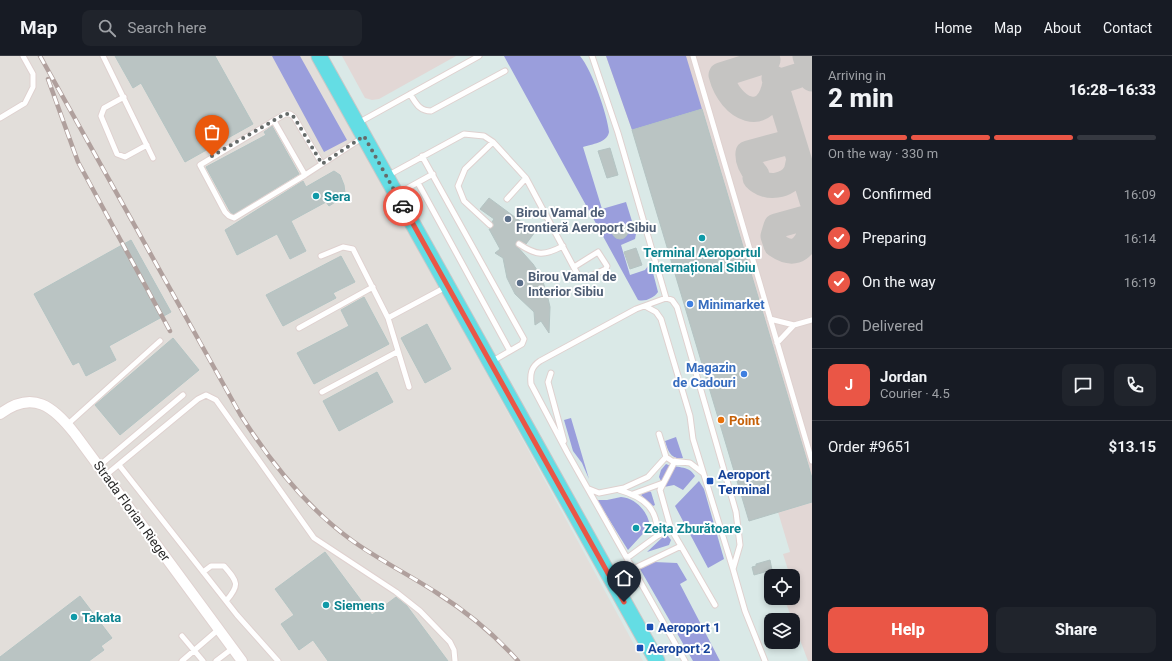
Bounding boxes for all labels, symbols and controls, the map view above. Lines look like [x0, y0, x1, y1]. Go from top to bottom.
search box [82, 10, 362, 46]
text: Map [20, 16, 58, 39]
icon: search [96, 17, 118, 39]
text: Search here [128, 19, 206, 37]
text: Home [934, 20, 972, 36]
text: Map [994, 20, 1022, 36]
text: About [1044, 20, 1081, 36]
text: Contact [1103, 20, 1152, 36]
text: Arriving in [828, 68, 886, 83]
text: 16:28–16:33 [1069, 81, 1156, 99]
text: 2 min [828, 83, 894, 113]
pin [195, 115, 229, 156]
icon: bag [201, 121, 223, 143]
text: On the way · 330 m [828, 146, 938, 161]
icon: check [828, 183, 850, 205]
text: Confirmed [862, 185, 932, 203]
courier [383, 186, 423, 226]
text: 16:09 [1124, 187, 1156, 202]
place label: Sera [324, 189, 351, 204]
marker: Sera [311, 191, 321, 201]
icon: car [392, 195, 414, 217]
place label: Birou Vamal de Frontieră Aeroport Sibiu [516, 205, 656, 235]
marker: Birou Vamal de Frontieră Aeroport Sibiu [503, 214, 513, 224]
icon: check [828, 227, 850, 249]
text: Preparing [862, 229, 926, 247]
text: 16:14 [1124, 231, 1156, 246]
marker: Terminal Aeroportul Internațional Sibiu [697, 233, 707, 243]
place label: Terminal Aeroportul Internațional Sibiu [643, 245, 761, 276]
place label: Birou Vamal de Interior Sibiu [528, 269, 617, 299]
icon: check [828, 271, 850, 293]
text: On the way [862, 273, 936, 291]
text: 16:19 [1124, 275, 1156, 290]
marker: Birou Vamal de Interior Sibiu [515, 278, 525, 288]
place label: Minimarket [698, 297, 765, 312]
marker: Minimarket [685, 299, 695, 309]
text: Delivered [862, 317, 924, 335]
place label: Magazin de Cadouri [673, 360, 736, 390]
button: chat [1062, 364, 1104, 406]
button: phone [1114, 364, 1156, 406]
text: Jordan [880, 368, 927, 386]
marker: Magazin de Cadouri [739, 369, 749, 379]
text: J [845, 376, 853, 394]
text: Courier · 4.5 [880, 386, 950, 401]
place label: Point [729, 413, 760, 428]
marker: Point [716, 415, 726, 425]
text: Order #9651 [828, 438, 911, 456]
text: $13.15 [1109, 438, 1156, 456]
street label: Strada Florian Rieger [91, 458, 174, 565]
place label: Aeroport Terminal [718, 467, 770, 497]
marker: Aeroport Terminal [705, 476, 715, 486]
place label: Zeița Zburătoare [644, 521, 741, 537]
marker: Zeița Zburătoare [631, 523, 641, 533]
pin [607, 561, 641, 602]
icon: home [613, 567, 635, 589]
map controls [764, 569, 800, 649]
button: locate [764, 569, 800, 605]
place label: Siemens [334, 598, 385, 613]
marker: Siemens [321, 600, 331, 610]
button: Help [828, 607, 988, 653]
button: Share [996, 607, 1156, 653]
place label: Takata [82, 610, 121, 625]
marker: Takata [69, 612, 79, 622]
button: layers [764, 613, 800, 649]
place label: Aeroport 1 [658, 620, 720, 635]
marker: Aeroport 1 [645, 622, 655, 632]
place label: Aeroport 2 [648, 641, 710, 656]
marker: Aeroport 2 [635, 643, 645, 653]

